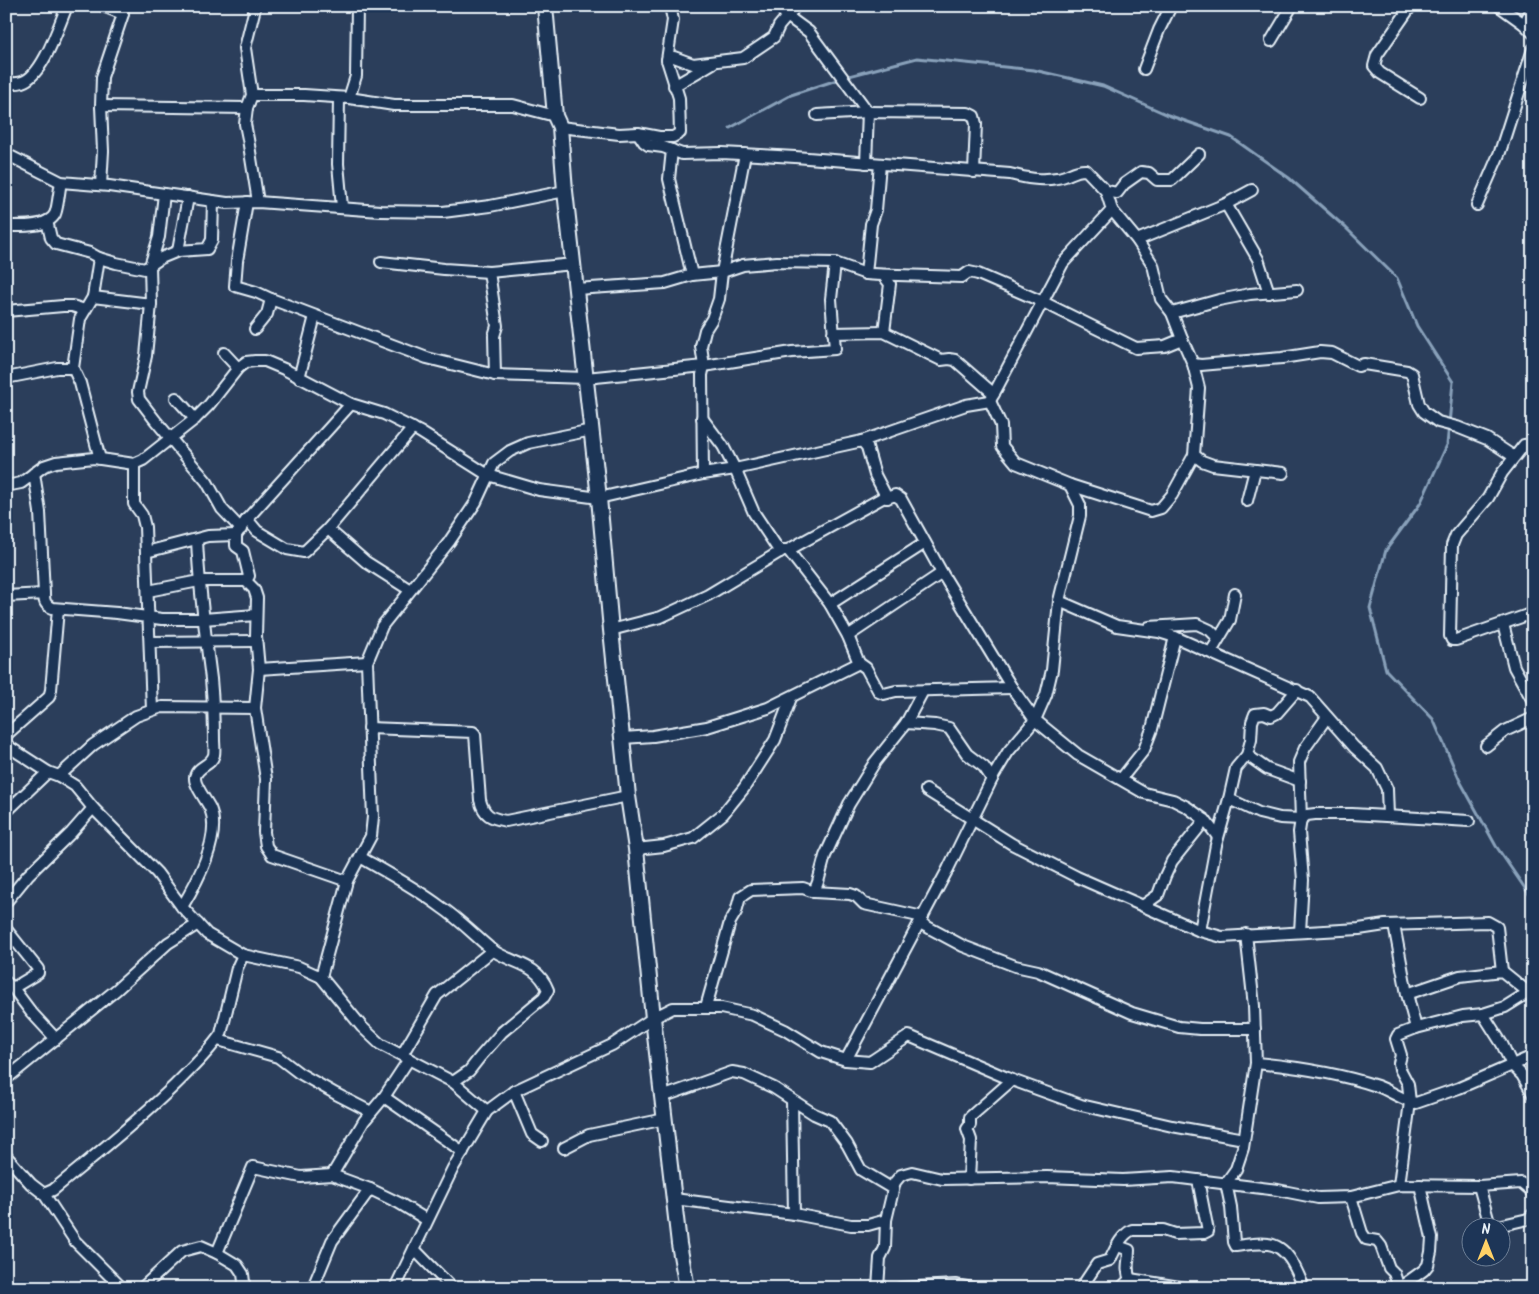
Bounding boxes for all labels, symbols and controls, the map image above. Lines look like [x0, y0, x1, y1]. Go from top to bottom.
north arrow [1462, 1216, 1512, 1266]
text: N [1482, 1219, 1491, 1241]

